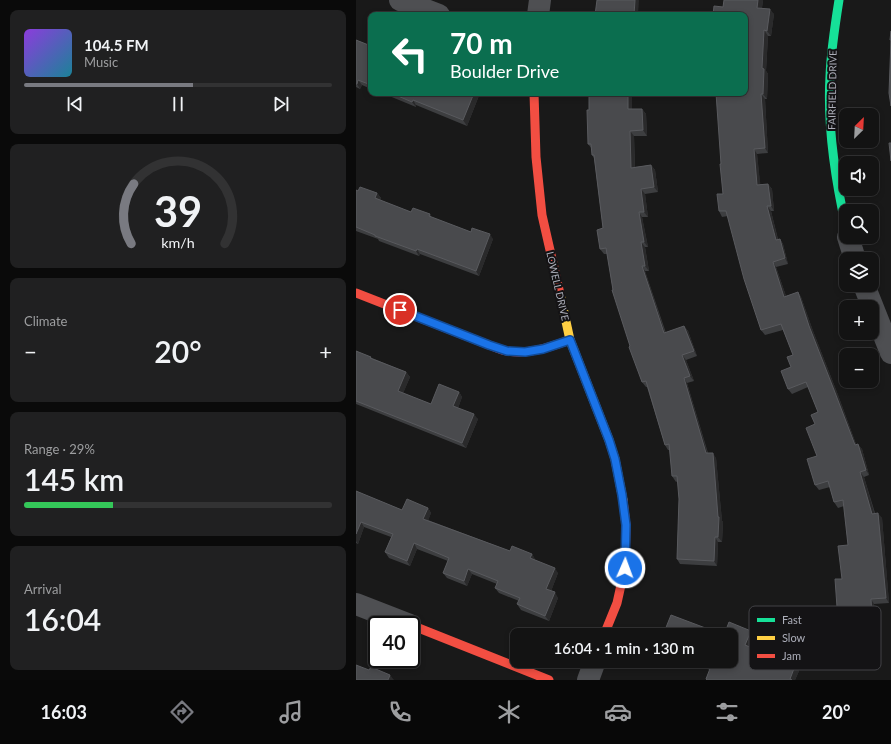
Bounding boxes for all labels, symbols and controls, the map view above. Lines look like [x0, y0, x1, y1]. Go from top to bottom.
text: 70 m [450, 26, 513, 60]
icon: left [384, 28, 436, 80]
text: 104.5 FM [84, 36, 149, 54]
street label: FAIRFIELD DRIVE [825, 50, 839, 130]
text: Music [84, 54, 118, 70]
text: Boulder Drive [450, 60, 559, 82]
icon: previous [64, 93, 86, 115]
icon: pause [167, 93, 189, 115]
icon: next [270, 93, 292, 115]
north arrow [839, 108, 879, 148]
map controls [839, 108, 879, 388]
button: sound [839, 156, 879, 196]
text: 39 [154, 186, 202, 236]
button: search [839, 204, 879, 244]
text: km/h [161, 234, 195, 251]
street label: LOWELL DRIVE [544, 250, 572, 322]
button: layers [839, 252, 879, 292]
pin [383, 293, 417, 327]
icon: arrive [389, 299, 411, 321]
button: + [839, 300, 879, 340]
text: Climate [24, 313, 67, 329]
text: 20° [154, 333, 202, 369]
text: − [24, 338, 37, 365]
text: + [319, 338, 332, 365]
button: − [839, 348, 879, 388]
text: Range · 29% [24, 441, 95, 457]
text: 145 km [24, 461, 124, 497]
position arrow [604, 547, 646, 589]
text: Arrival [24, 581, 61, 597]
text: 16:04 [24, 601, 101, 637]
legend [749, 606, 881, 670]
text: Fast [782, 613, 802, 626]
speed limit sign: 40 [368, 616, 420, 668]
text: Slow [782, 631, 806, 644]
text: 16:04 · 1 min · 130 m [554, 639, 694, 657]
text: Jam [782, 649, 801, 662]
icon: directions [168, 698, 196, 726]
icon: music [277, 698, 305, 726]
icon: phone [386, 698, 414, 726]
icon: climate [495, 698, 523, 726]
icon: car [604, 698, 632, 726]
icon: filters [713, 698, 741, 726]
text: 16:03 [41, 701, 87, 723]
text: 20° [822, 701, 850, 723]

